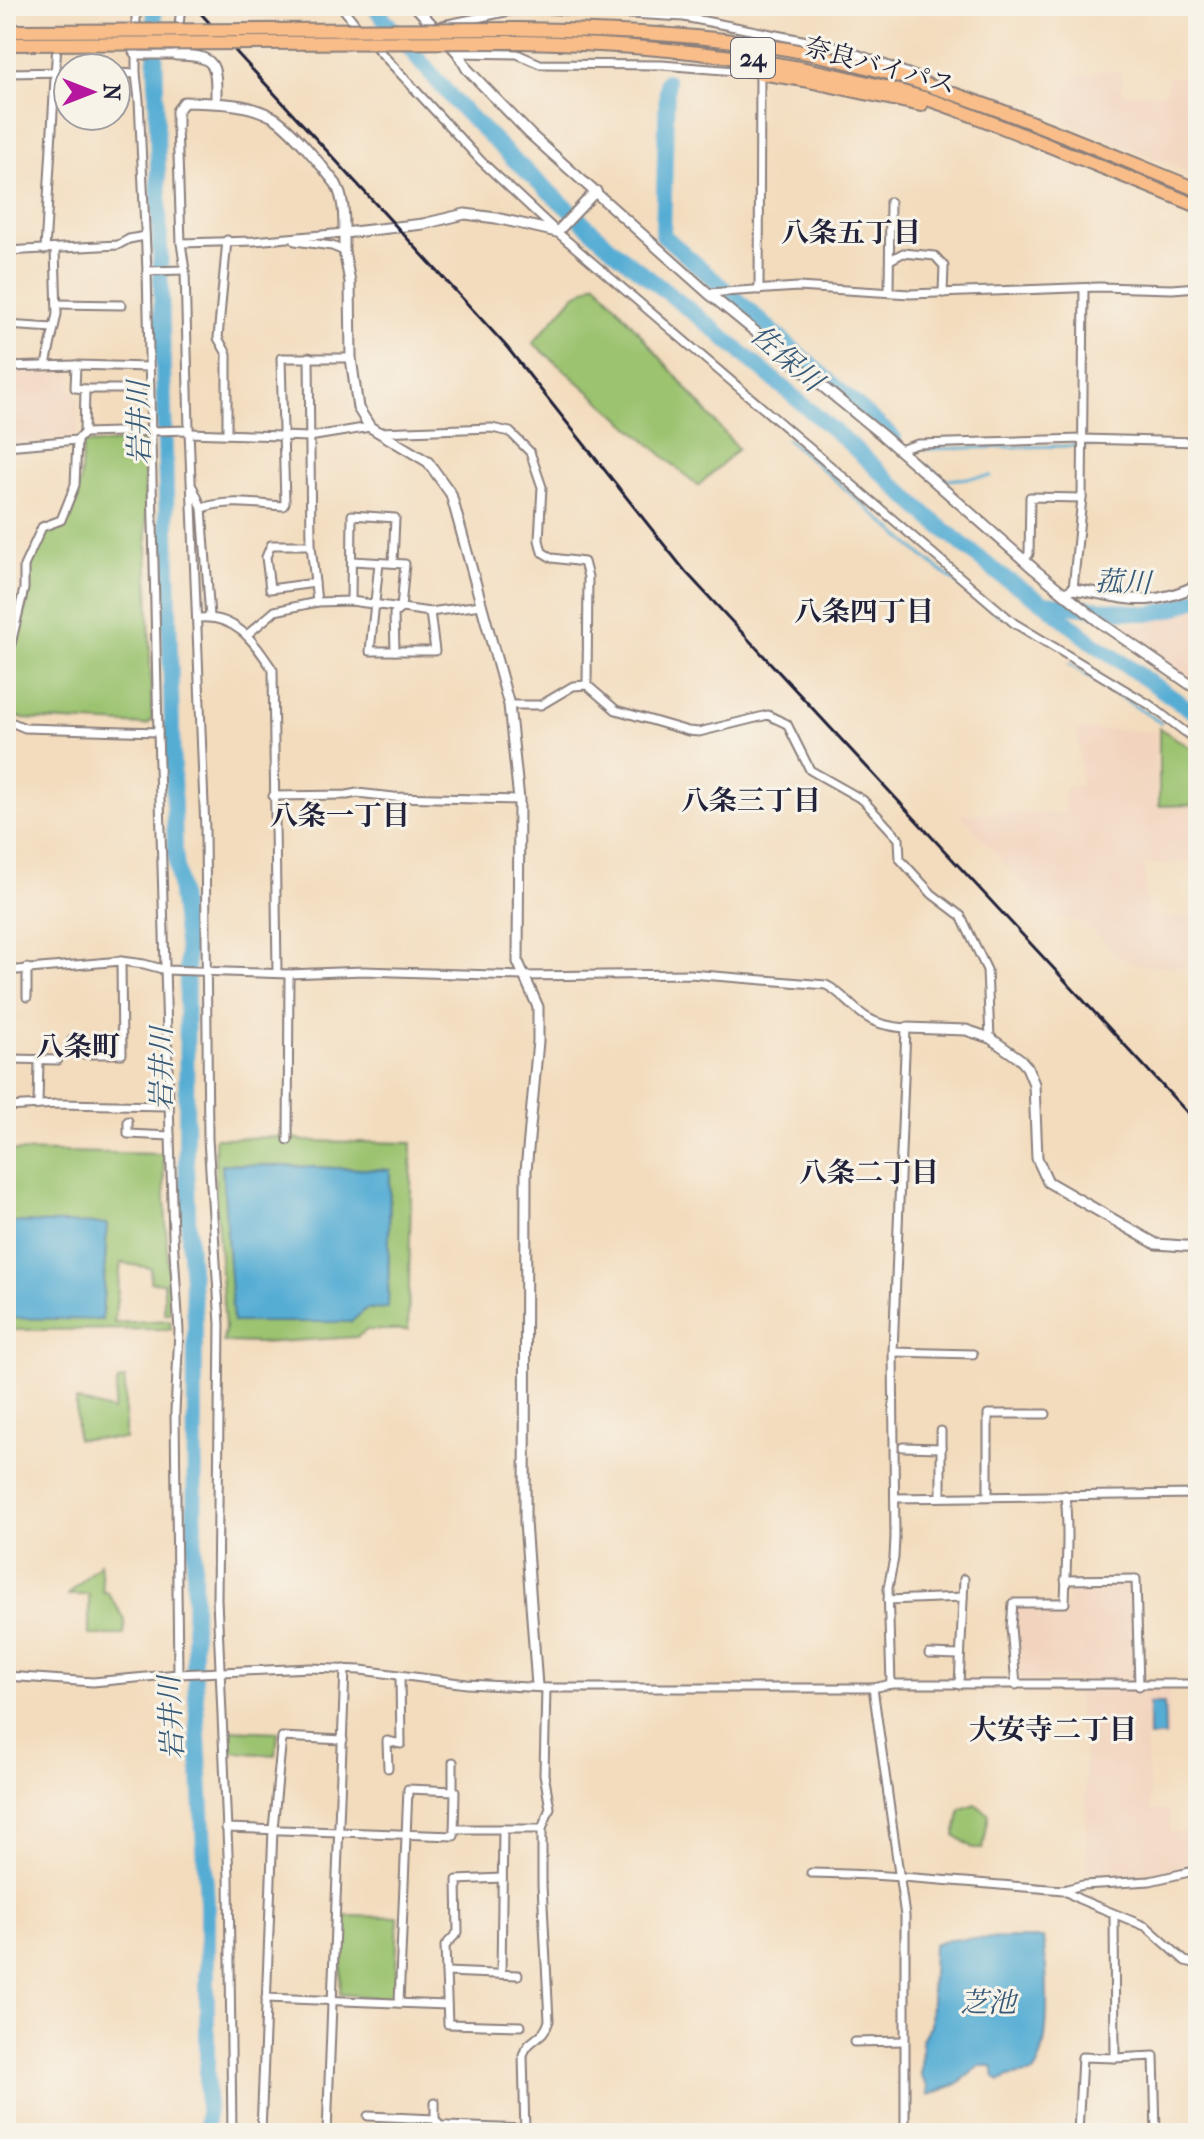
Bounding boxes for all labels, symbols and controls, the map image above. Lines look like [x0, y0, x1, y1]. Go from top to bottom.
street label: 奈良バイパス [801, 31, 959, 101]
road number: 24 [731, 38, 775, 78]
north arrow [52, 52, 132, 132]
text: N [98, 84, 124, 101]
district label: 八条五丁目 [781, 216, 921, 249]
water label: 佐保川 [744, 318, 832, 400]
water label: 岩井川 [122, 378, 156, 465]
water label: 菰川 [1094, 565, 1155, 600]
district label: 八条四丁目 [794, 595, 934, 628]
district label: 八条三丁目 [681, 784, 821, 817]
district label: 八条一丁目 [270, 799, 410, 832]
water label: 岩井川 [145, 1024, 178, 1111]
district label: 八条町 [36, 1030, 120, 1063]
district label: 八条二丁目 [799, 1156, 939, 1189]
water label: 岩井川 [152, 1672, 190, 1761]
district label: 大安寺二丁目 [969, 1713, 1137, 1746]
water label: 芝池 [960, 1986, 1019, 2019]

